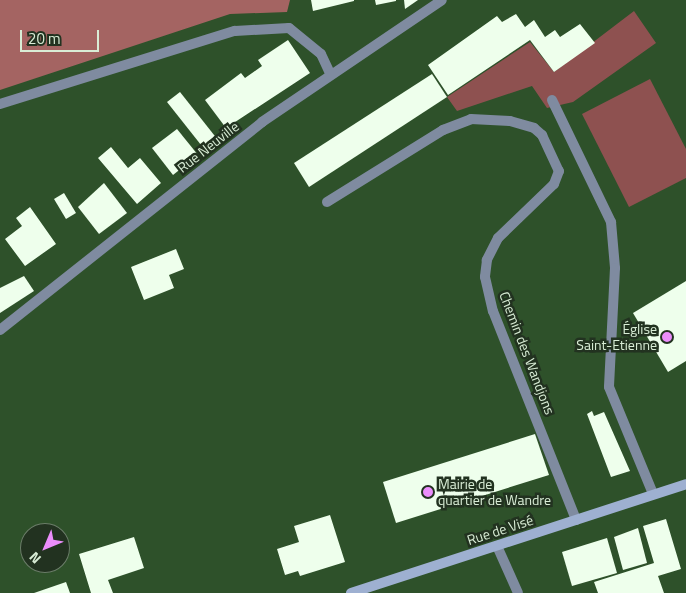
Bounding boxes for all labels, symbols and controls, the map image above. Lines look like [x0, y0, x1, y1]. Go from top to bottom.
scale bar [22, 20, 101, 52]
text: 20 m [28, 27, 61, 50]
street label: Rue Neuville [174, 118, 242, 176]
street label: Chemin des Wandjons [496, 289, 558, 417]
place label: Église Saint-Etienne [576, 321, 657, 354]
marker: Église Saint-Etienne [661, 331, 673, 343]
place label: Mairie de quartier de Wandre [438, 476, 551, 508]
marker: Mairie de quartier de Wandre [422, 486, 434, 498]
street label: Rue de Visé [465, 511, 535, 549]
north arrow [20, 523, 70, 573]
text: N [24, 547, 46, 569]

